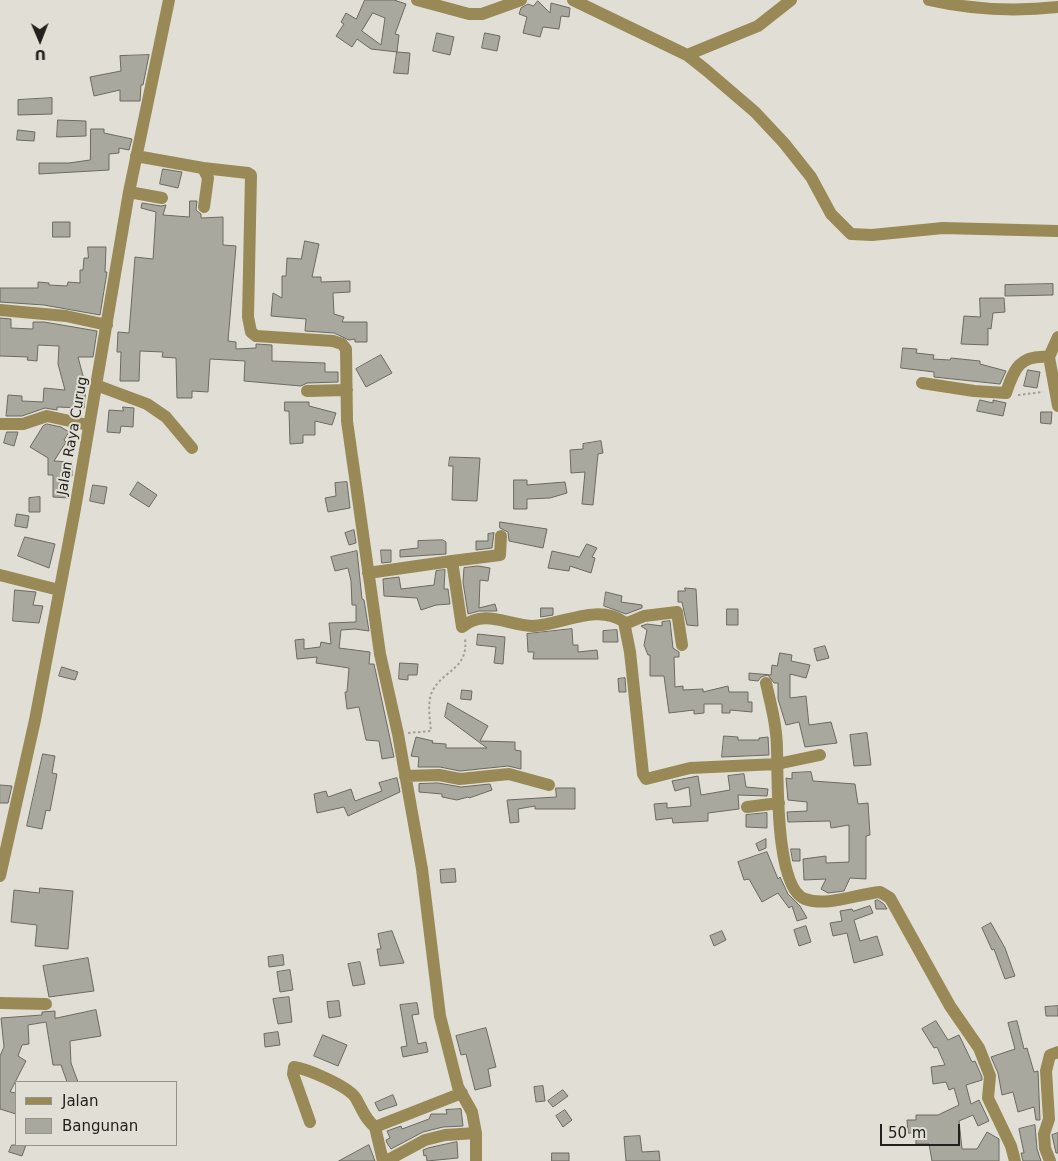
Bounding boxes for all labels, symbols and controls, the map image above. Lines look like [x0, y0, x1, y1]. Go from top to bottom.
north arrow [15, 15, 65, 65]
text: U [34, 47, 46, 63]
street label: Jalan Raya Curug [54, 375, 92, 497]
legend [15, 1081, 178, 1146]
text: Jalan [62, 1092, 98, 1110]
scale bar [883, 1114, 963, 1146]
text: Bangunan [62, 1117, 138, 1135]
text: 50 m [888, 1124, 926, 1142]

